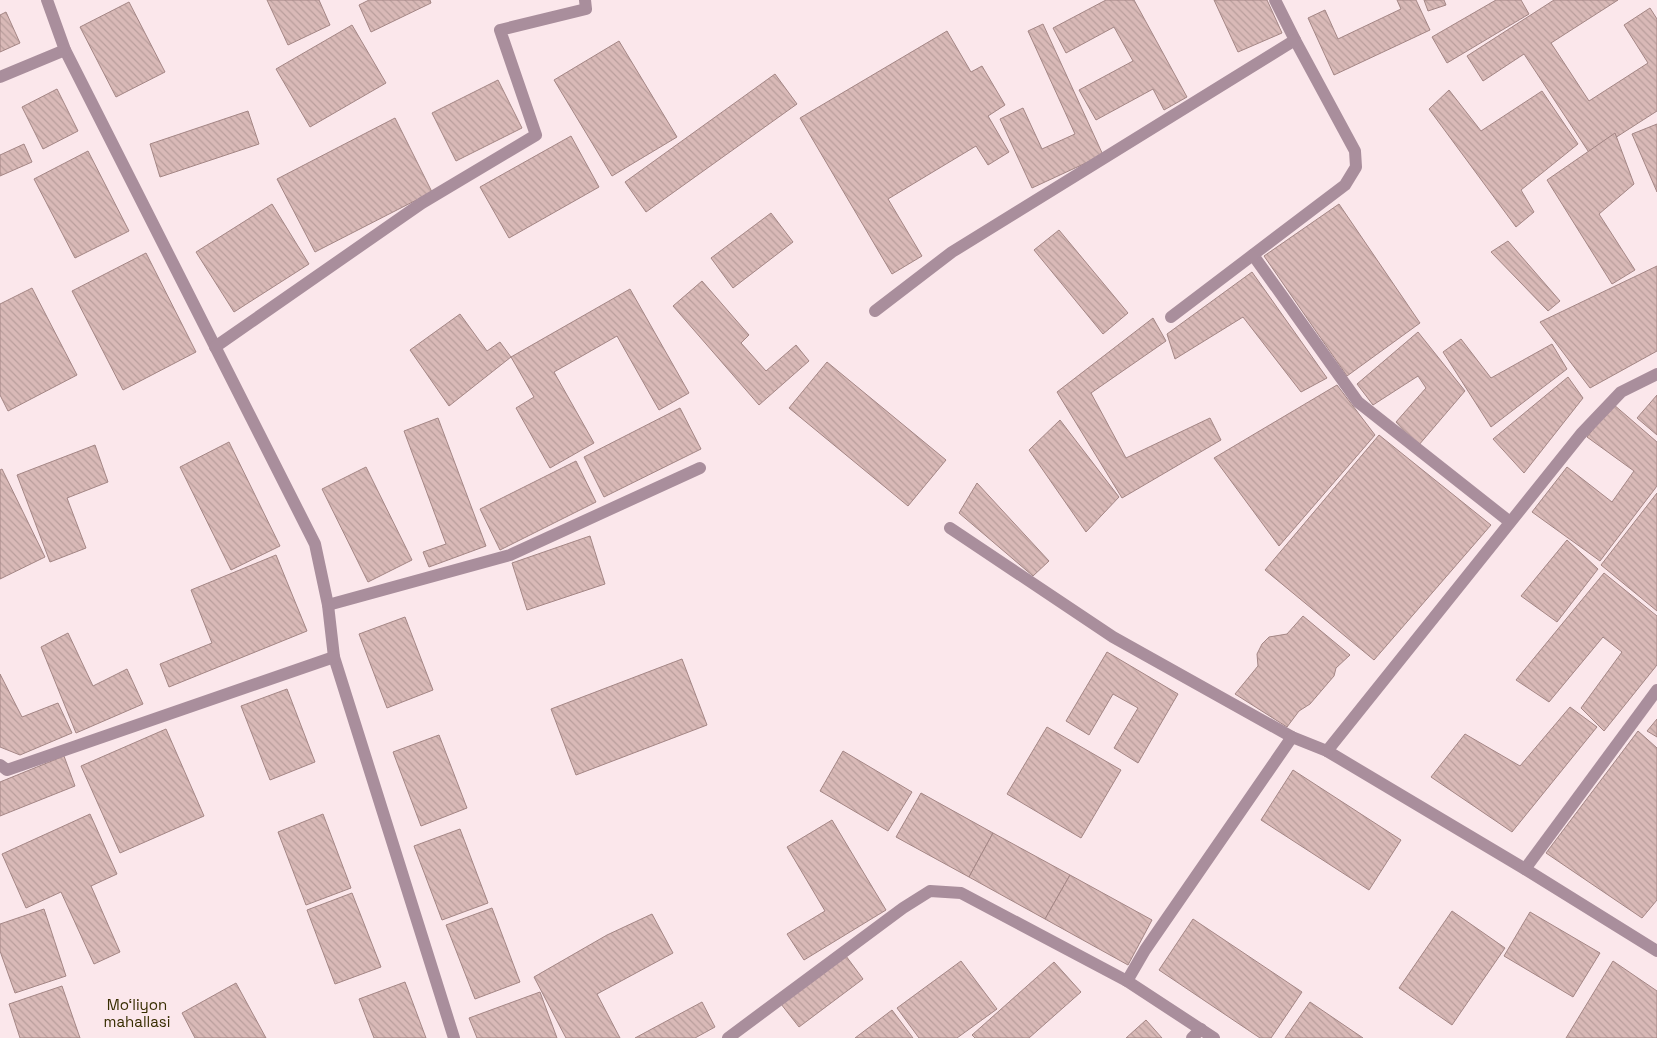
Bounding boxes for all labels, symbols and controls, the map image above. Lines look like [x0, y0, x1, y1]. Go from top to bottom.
district label: Moʻliyon mahallasi [104, 995, 170, 1031]

